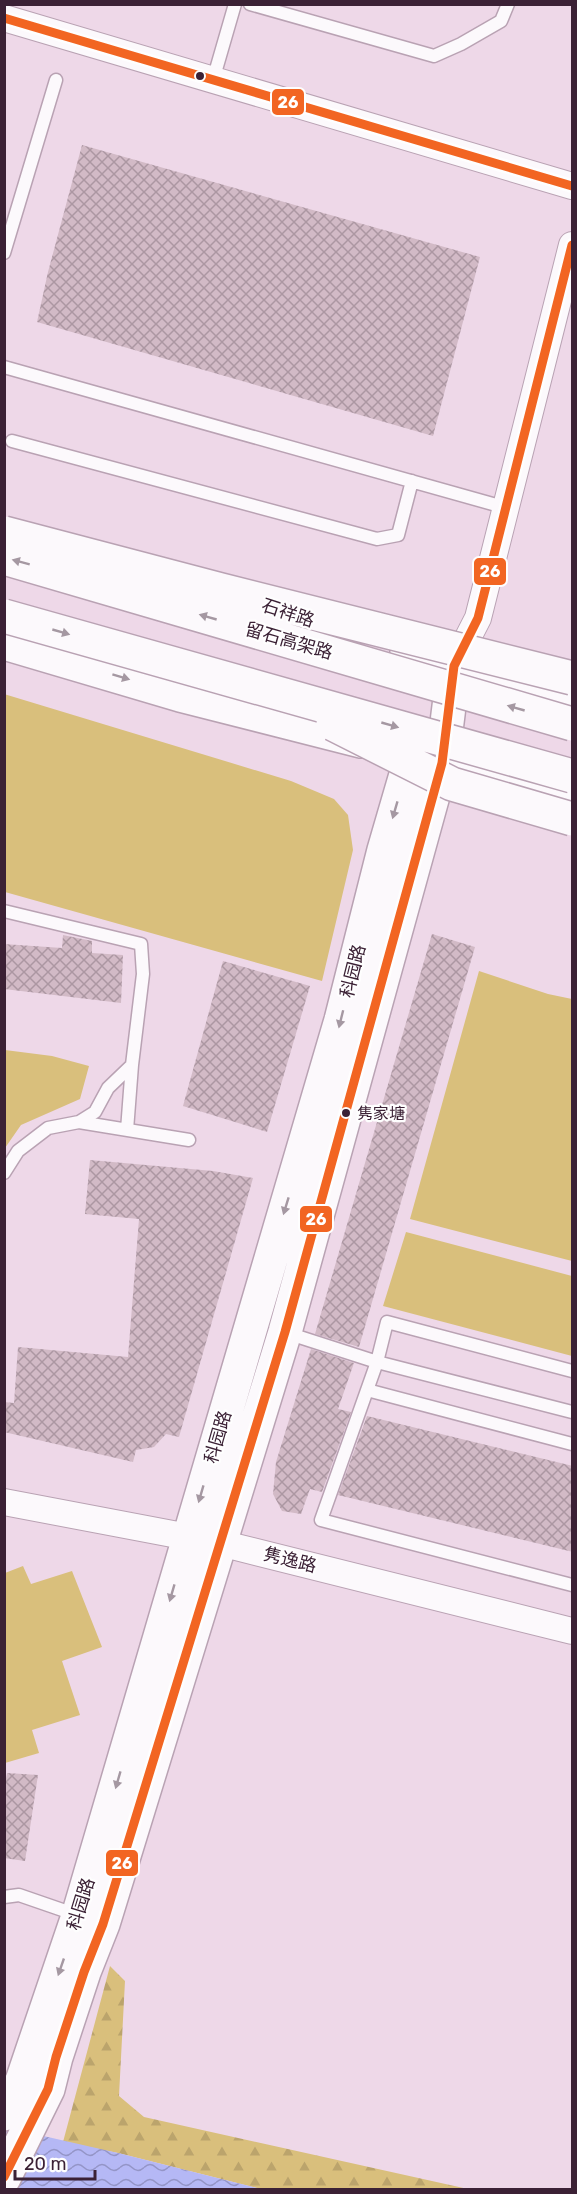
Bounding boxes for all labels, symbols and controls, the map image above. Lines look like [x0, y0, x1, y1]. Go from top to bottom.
unlabelled marker [194, 70, 206, 82]
line badge: 26 [271, 88, 305, 116]
text: 26 [278, 93, 298, 112]
one-way arrow [12, 557, 30, 567]
line badge: 26 [473, 557, 507, 586]
text: 26 [480, 562, 500, 581]
street label: 石祥路 [259, 594, 317, 632]
one-way arrow [199, 612, 217, 621]
street label: 留石高架路 [243, 618, 335, 664]
one-way arrow [52, 628, 70, 637]
one-way arrow [112, 673, 130, 682]
one-way arrow [507, 703, 525, 712]
one-way arrow [381, 721, 399, 730]
one-way arrow [390, 801, 399, 819]
street label: 科园路 [336, 942, 370, 1000]
one-way arrow [336, 1010, 346, 1028]
place label: 隽家塘 [357, 1104, 405, 1123]
marker: 隽家塘 [340, 1107, 352, 1119]
one-way arrow [281, 1197, 290, 1215]
line badge: 26 [299, 1205, 333, 1233]
text: 26 [306, 1210, 326, 1229]
street label: 科园路 [200, 1408, 236, 1466]
one-way arrow [196, 1485, 205, 1503]
street label: 隽逸路 [261, 1543, 319, 1577]
one-way arrow [167, 1584, 176, 1602]
one-way arrow [113, 1771, 122, 1789]
line badge: 26 [105, 1849, 139, 1877]
text: 26 [112, 1854, 132, 1873]
street label: 科园路 [63, 1875, 99, 1933]
one-way arrow [55, 1958, 65, 1976]
scale bar [15, 2143, 94, 2181]
text: 20 m [24, 2153, 66, 2175]

